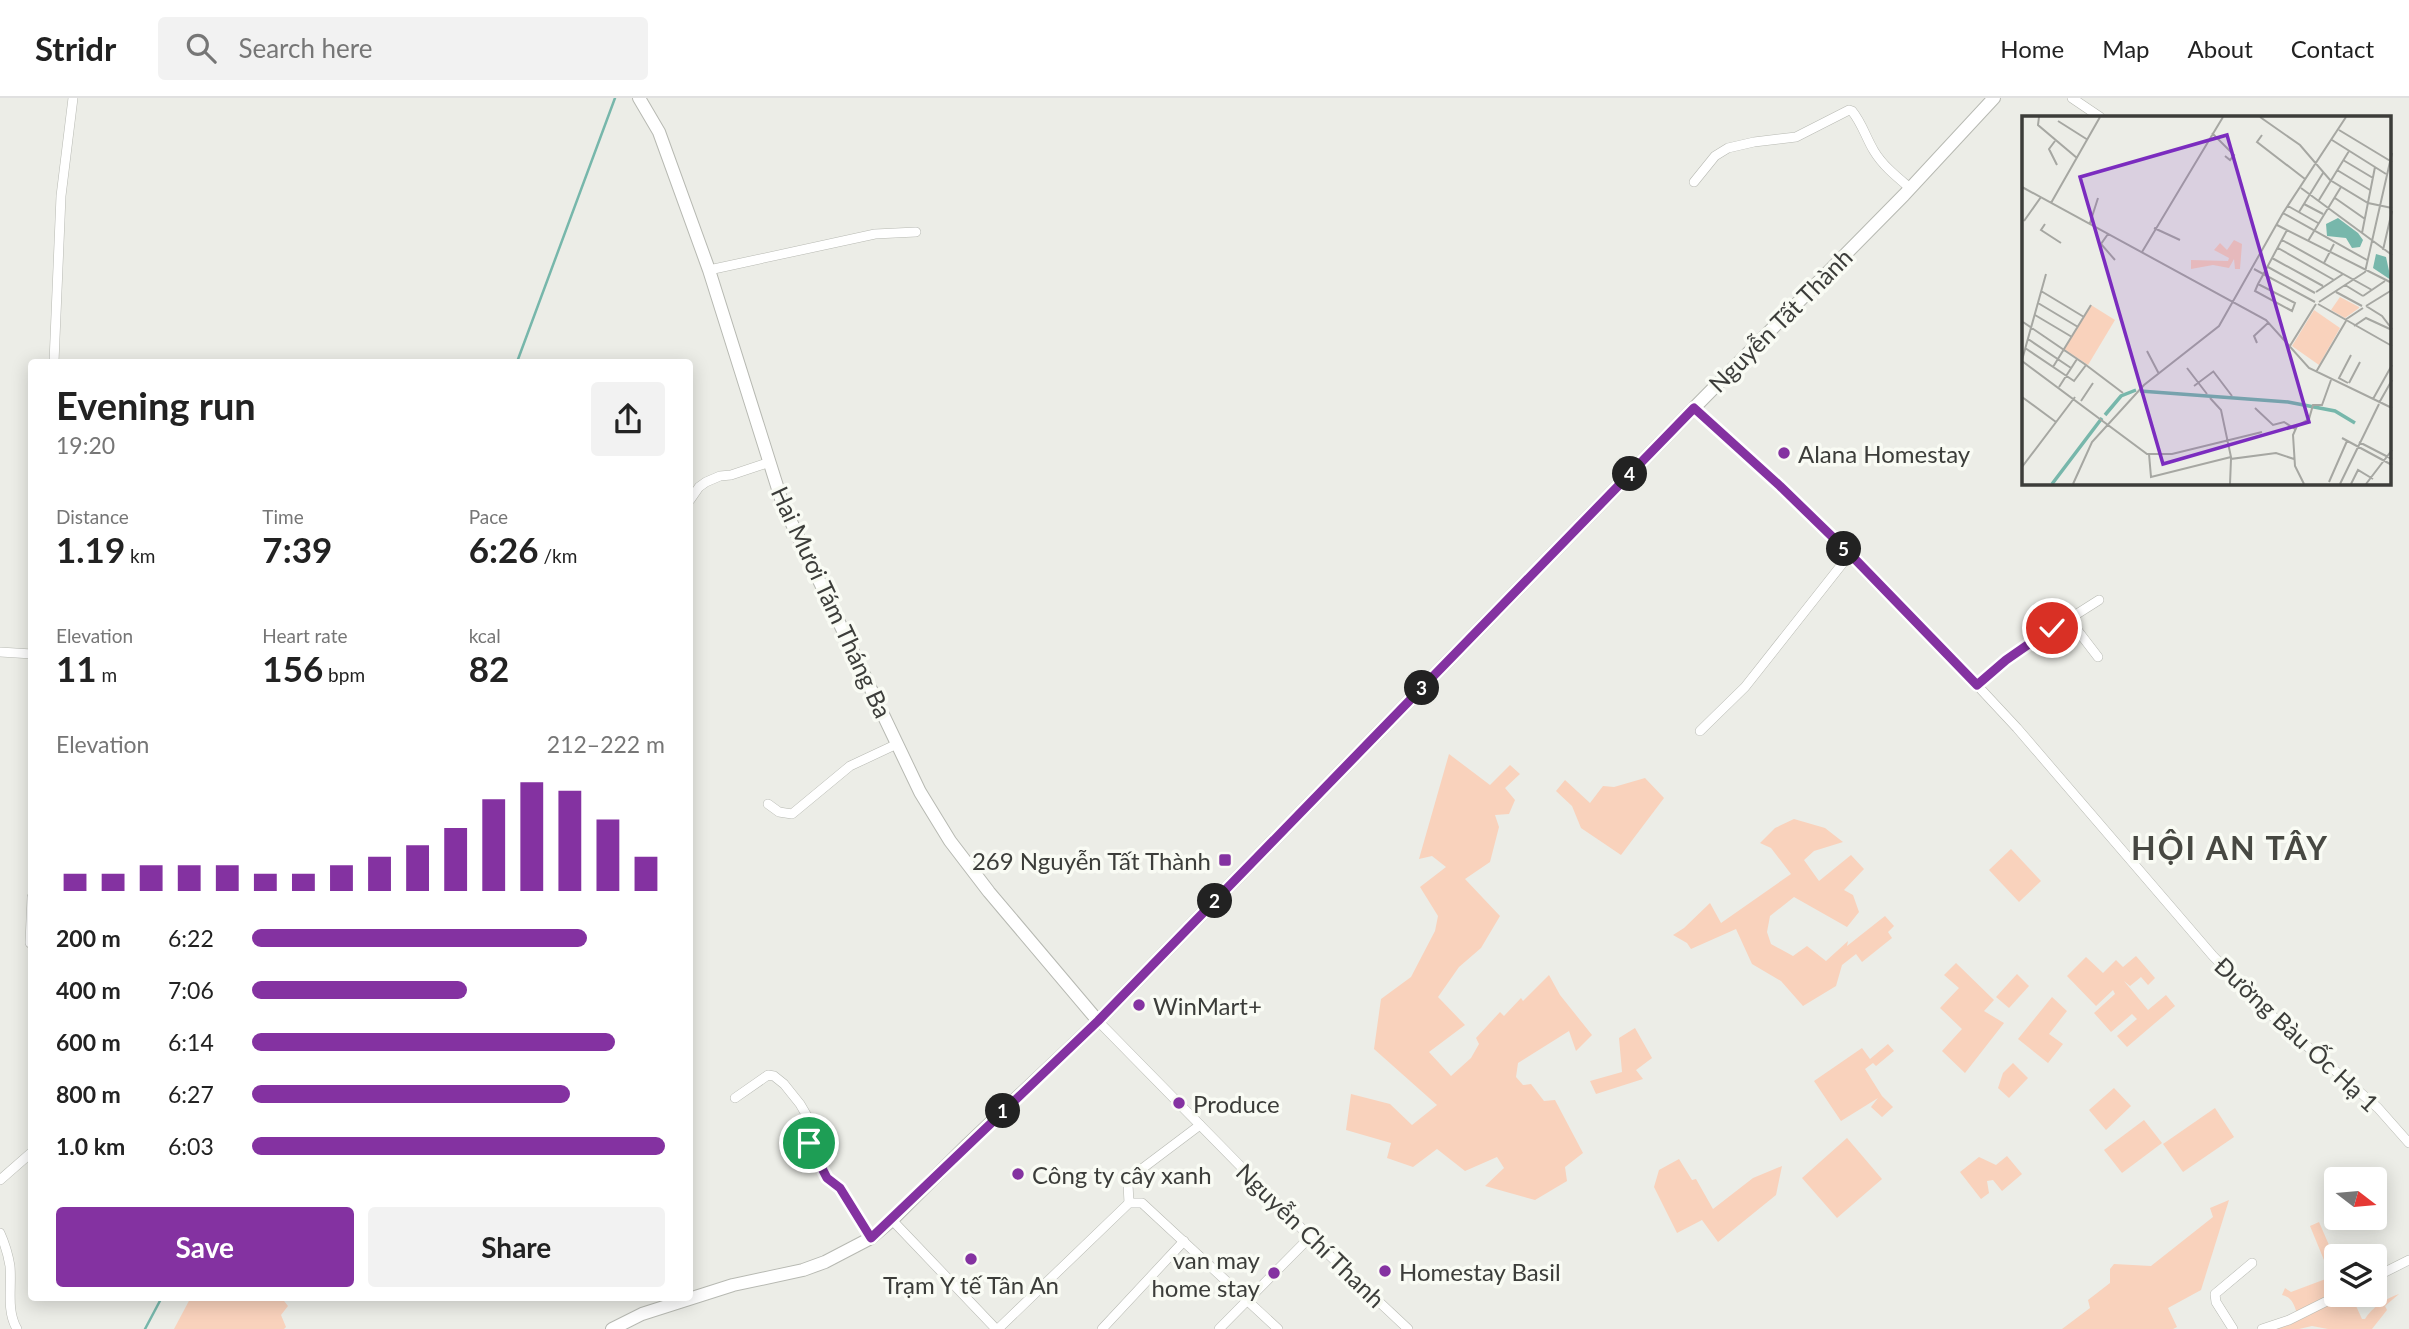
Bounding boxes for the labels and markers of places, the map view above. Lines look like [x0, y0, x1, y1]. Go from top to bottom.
place label: Alana Homestay [1798, 439, 1971, 468]
marker: Alana Homestay [1776, 445, 1792, 461]
pin: 4 [1612, 456, 1648, 492]
pin: 5 [1826, 532, 1862, 566]
pin [2022, 598, 2082, 658]
pin: 3 [1404, 670, 1440, 706]
place label: 269 Nguyễn Tất Thành [972, 846, 1211, 875]
marker: 269 Nguyễn Tất Thành [1217, 852, 1233, 868]
pin: 2 [1198, 884, 1232, 918]
place label: WinMart+ [1153, 991, 1262, 1020]
marker: WinMart+ [1131, 997, 1147, 1013]
place label: Produce [1193, 1089, 1280, 1118]
pin: 1 [986, 1094, 1020, 1128]
marker: Produce [1171, 1095, 1187, 1111]
pin [779, 1113, 839, 1173]
place label: Công ty cây xanh [1032, 1160, 1212, 1189]
marker: Công ty cây xanh [1010, 1166, 1026, 1182]
place label: van may home stay [1151, 1245, 1261, 1302]
marker: Trạm Y tế Tân An [963, 1251, 979, 1267]
place label: Homestay Basil [1399, 1257, 1561, 1286]
marker: Homestay Basil [1377, 1263, 1393, 1279]
marker: van may home stay [1266, 1265, 1282, 1281]
place label: Trạm Y tế Tân An [883, 1270, 1059, 1299]

